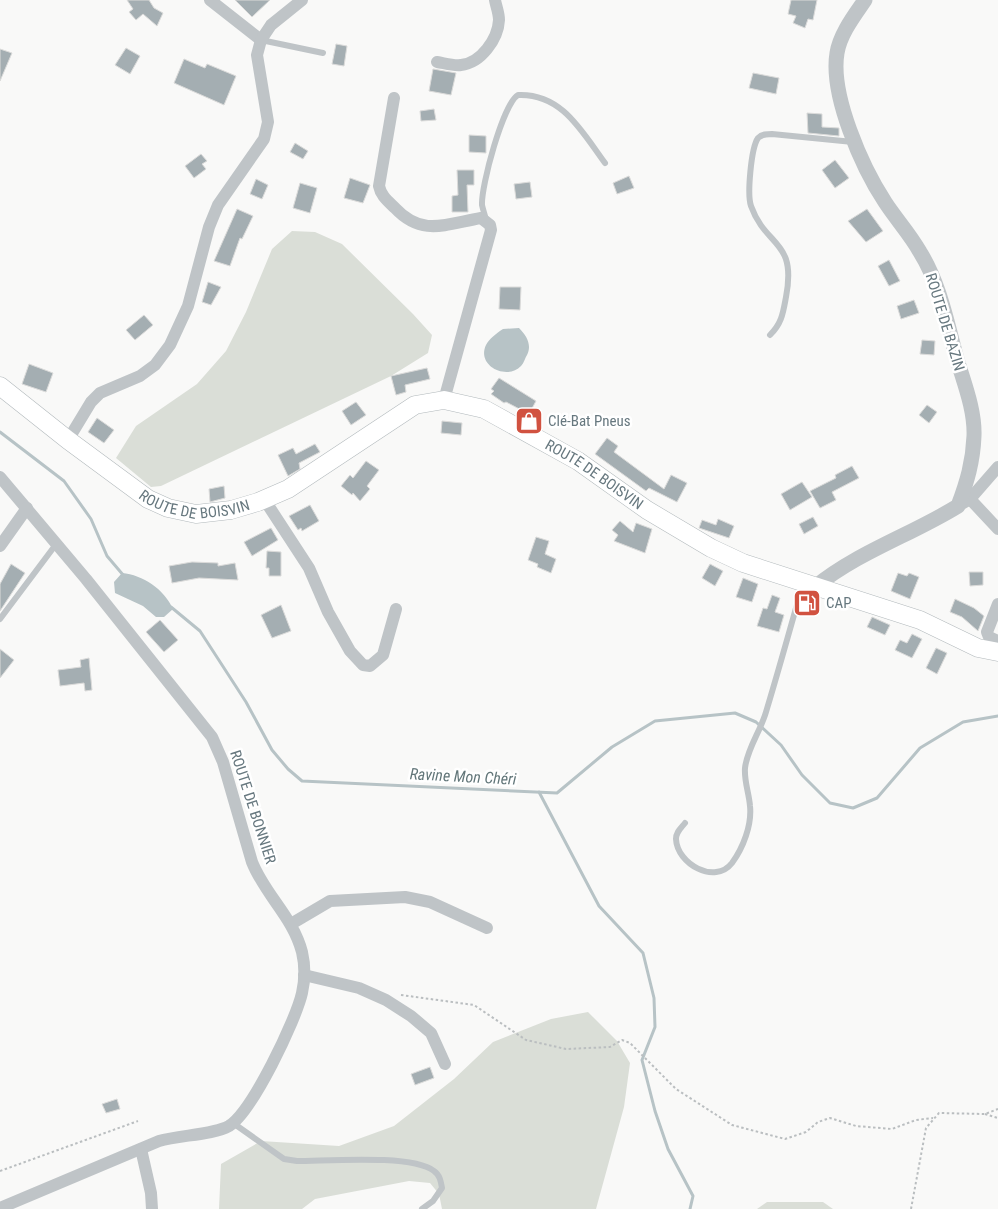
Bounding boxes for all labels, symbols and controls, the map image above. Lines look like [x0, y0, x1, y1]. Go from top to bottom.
street label: ROUTE DE BAZIN [922, 271, 968, 373]
shop icon: Clé-Bat Pneus [514, 406, 544, 436]
place label: Clé-Bat Pneus [548, 412, 631, 430]
street label: ROUTE DE BOISVIN [542, 436, 647, 513]
street label: ROUTE DE BOISVIN [135, 486, 252, 523]
fuel station icon: CAP [792, 588, 822, 618]
place label: CAP [826, 594, 851, 612]
street label: ROUTE DE BONNIER [226, 748, 280, 866]
water label: Ravine Mon Chéri [409, 764, 517, 789]

